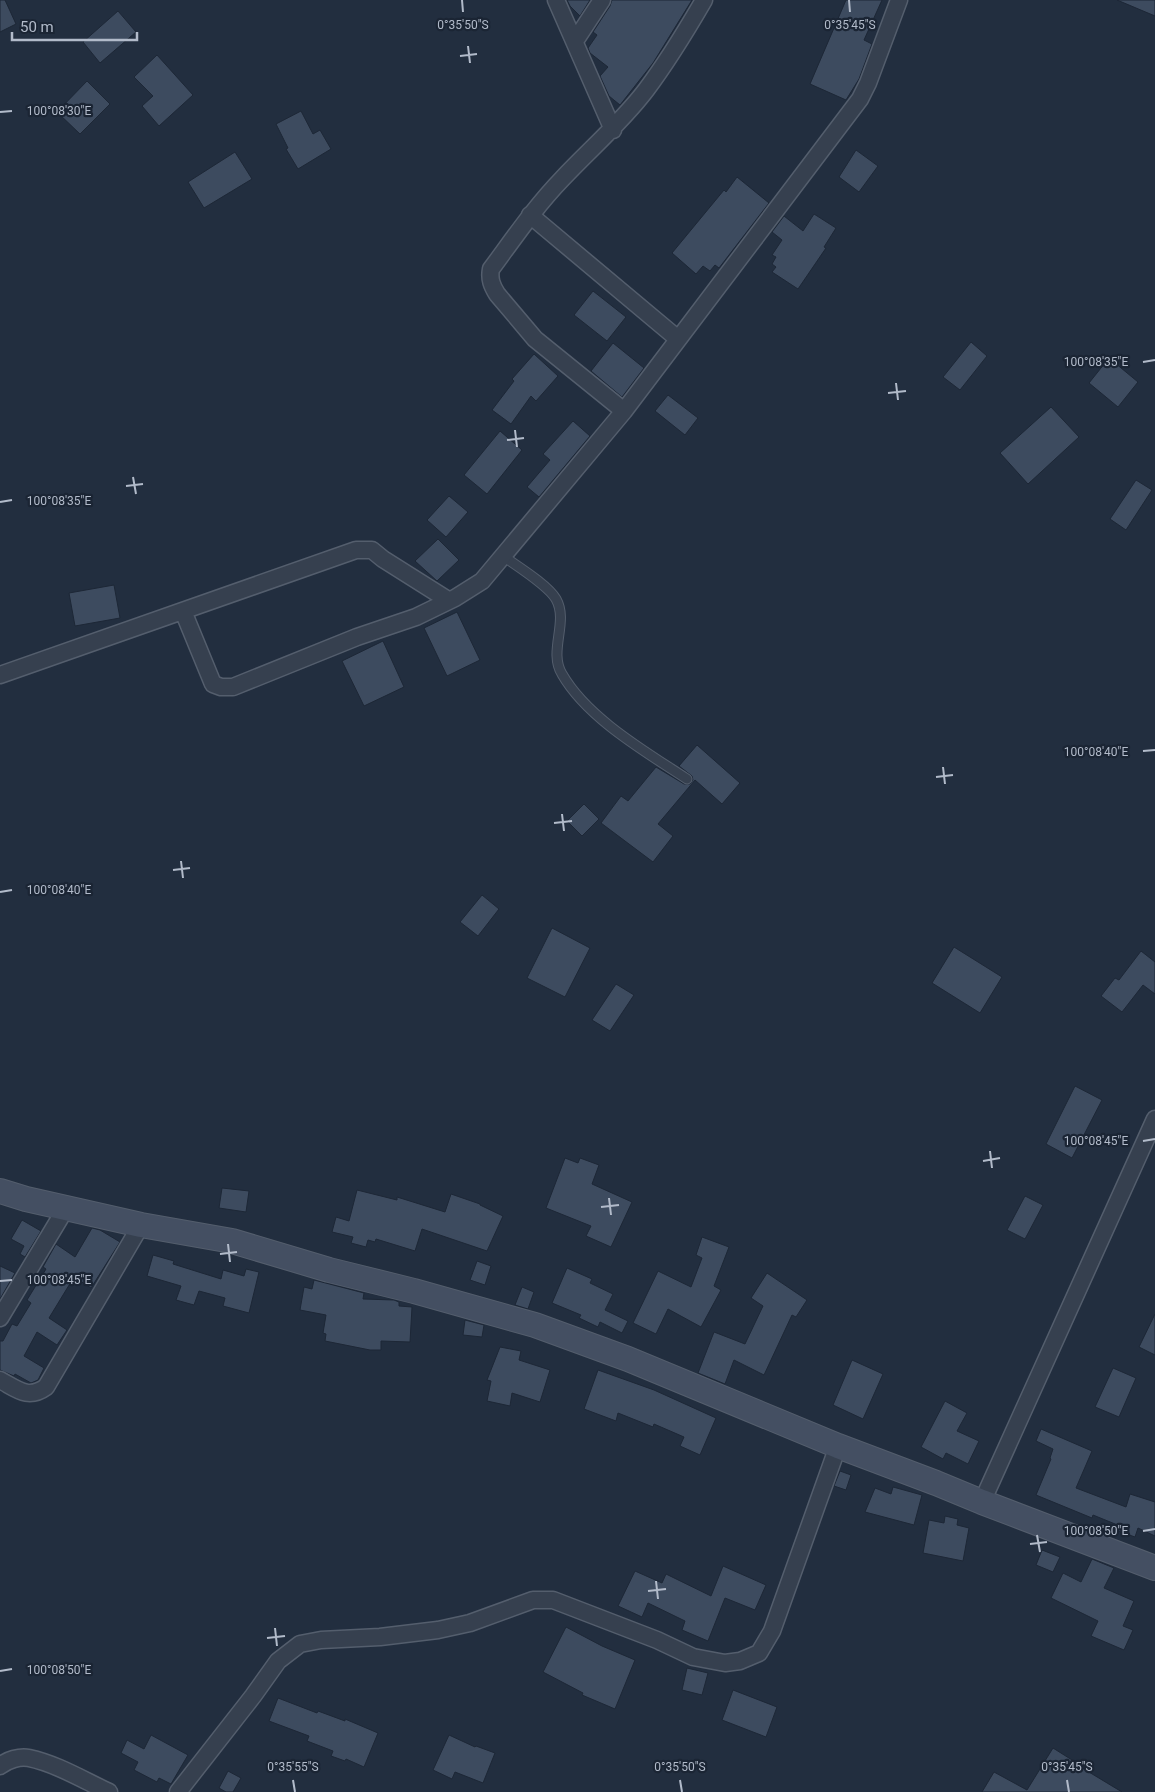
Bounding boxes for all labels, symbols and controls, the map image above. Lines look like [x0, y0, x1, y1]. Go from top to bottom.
scale bar [12, 10, 138, 42]
text: 50 m [20, 18, 54, 36]
text: 0°35'50"S [437, 18, 489, 32]
text: 0°35'45"S [824, 18, 876, 32]
text: 100°08'30"E [27, 104, 91, 118]
text: 100°08'35"E [1064, 355, 1128, 369]
text: 100°08'35"E [27, 494, 91, 508]
text: 100°08'40"E [1064, 745, 1128, 759]
text: 100°08'40"E [27, 883, 91, 897]
text: 100°08'45"E [1064, 1134, 1128, 1148]
text: 100°08'45"E [27, 1273, 91, 1287]
text: 100°08'50"E [1064, 1524, 1128, 1538]
text: 100°08'50"E [27, 1663, 91, 1677]
text: 0°35'55"S [267, 1760, 319, 1774]
text: 0°35'50"S [654, 1760, 706, 1774]
text: 0°35'45"S [1041, 1760, 1093, 1774]

